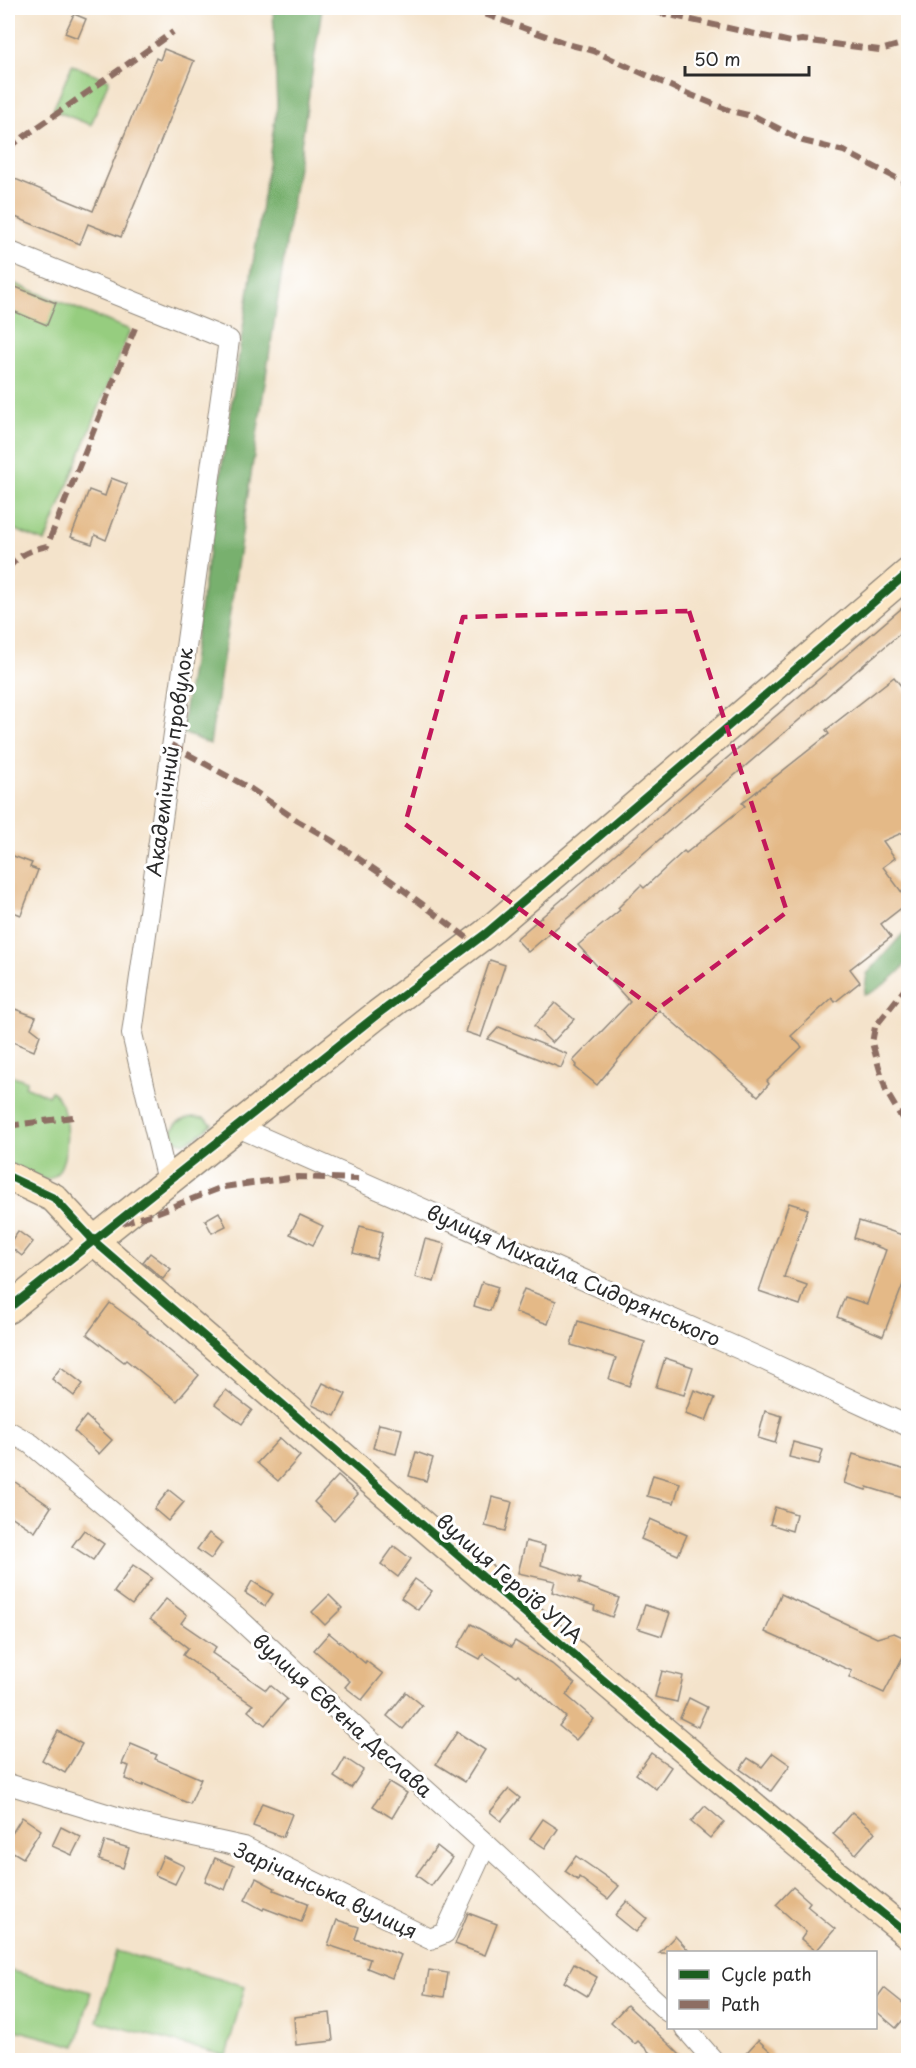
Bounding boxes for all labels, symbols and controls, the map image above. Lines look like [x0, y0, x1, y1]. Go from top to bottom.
scale bar [685, 39, 810, 77]
text: 50 m [694, 45, 741, 72]
street label: Академічний провулок [138, 645, 200, 878]
street label: вулиця Михайла Сидорянського [422, 1196, 726, 1354]
street label: вулиця Героїв УПА [430, 1506, 590, 1650]
street label: вулиця Євгена Деслава [246, 1626, 440, 1804]
street label: Зарічанська вулиця [229, 1834, 423, 1946]
legend [667, 1951, 877, 2029]
text: Cycle path [721, 1960, 812, 1987]
text: Path [721, 1990, 760, 2017]

